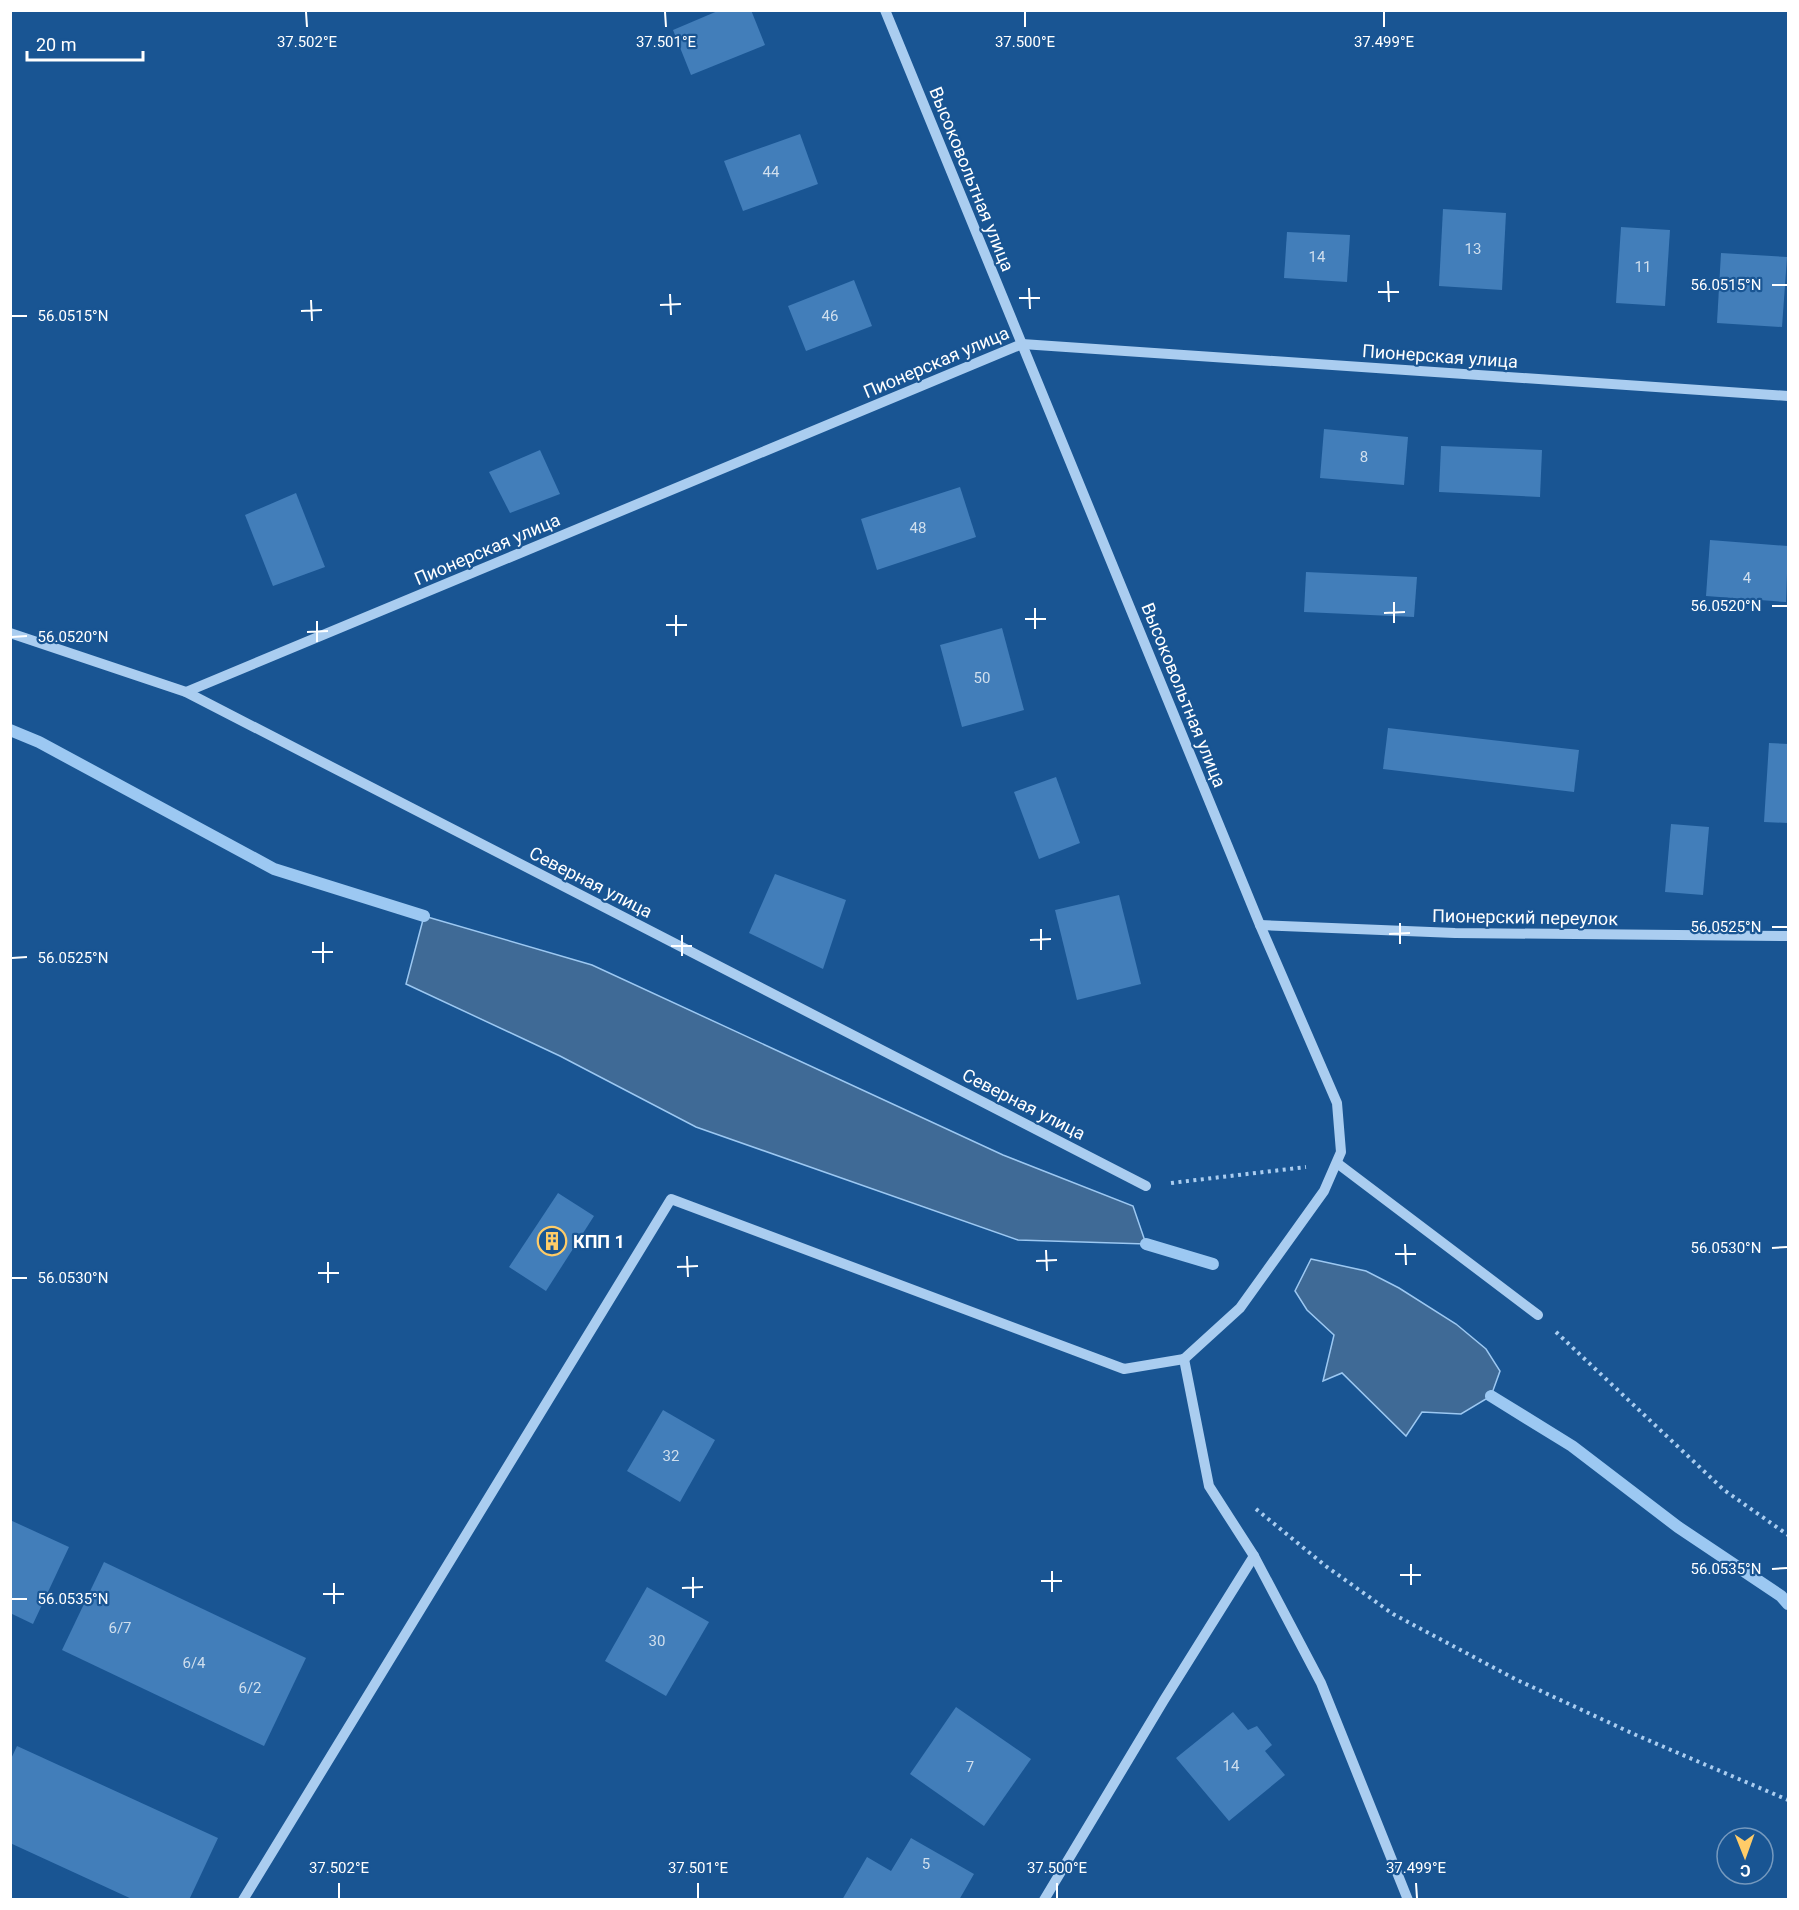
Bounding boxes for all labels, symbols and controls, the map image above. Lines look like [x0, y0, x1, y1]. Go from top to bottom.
scale bar [27, 24, 142, 62]
text: 37.502°E [277, 33, 338, 51]
text: 37.501°E [636, 33, 697, 51]
text: 37.500°E [995, 33, 1056, 51]
text: 37.499°E [1354, 33, 1415, 51]
text: 20 m [36, 34, 76, 55]
street label: Высоковольтная улица [925, 84, 1019, 274]
house number: 44 [763, 163, 780, 181]
house number: 13 [1465, 240, 1481, 258]
house number: 14 [1309, 248, 1326, 266]
house number: 11 [1635, 258, 1651, 276]
text: 56.0515°N [1691, 276, 1761, 294]
text: 56.0515°N [38, 307, 108, 325]
house number: 46 [822, 307, 838, 325]
street label: Пионерская улица [860, 322, 1012, 402]
street label: Пионерская улица [1361, 340, 1519, 372]
house number: 8 [1360, 448, 1368, 466]
street label: Пионерская улица [411, 509, 563, 589]
house number: 48 [910, 519, 926, 537]
house number: 4 [1743, 569, 1752, 587]
text: 56.0520°N [1691, 597, 1761, 615]
street label: Высоковольтная улица [1137, 600, 1231, 790]
text: 56.0520°N [38, 628, 108, 646]
house number: 50 [974, 669, 990, 687]
street label: Северная улица [526, 842, 656, 922]
street label: Пионерский переулок [1432, 905, 1618, 929]
text: 56.0525°N [1691, 918, 1761, 936]
text: 56.0525°N [38, 949, 108, 967]
street label: Северная улица [959, 1064, 1089, 1144]
building icon: КПП 1 [536, 1225, 568, 1257]
place label: КПП 1 [573, 1231, 625, 1252]
text: 56.0530°N [1691, 1239, 1761, 1257]
text: 56.0530°N [38, 1269, 108, 1287]
house number: 32 [663, 1447, 679, 1465]
text: 56.0535°N [1691, 1560, 1761, 1578]
text: 56.0535°N [38, 1590, 108, 1608]
house number: 6/7 [108, 1619, 132, 1637]
house number: 30 [649, 1632, 665, 1650]
house number: 6/4 [182, 1654, 206, 1672]
house number: 6/2 [238, 1679, 262, 1697]
house number: 14 [1223, 1757, 1240, 1775]
house number: 7 [966, 1758, 974, 1776]
north arrow [1715, 1826, 1775, 1886]
house number: 5 [922, 1855, 930, 1873]
text: 37.502°E [309, 1859, 370, 1877]
text: 37.501°E [668, 1859, 729, 1877]
text: 37.500°E [1027, 1859, 1088, 1877]
text: 37.499°E [1386, 1859, 1447, 1877]
text: С [1740, 1861, 1751, 1880]

